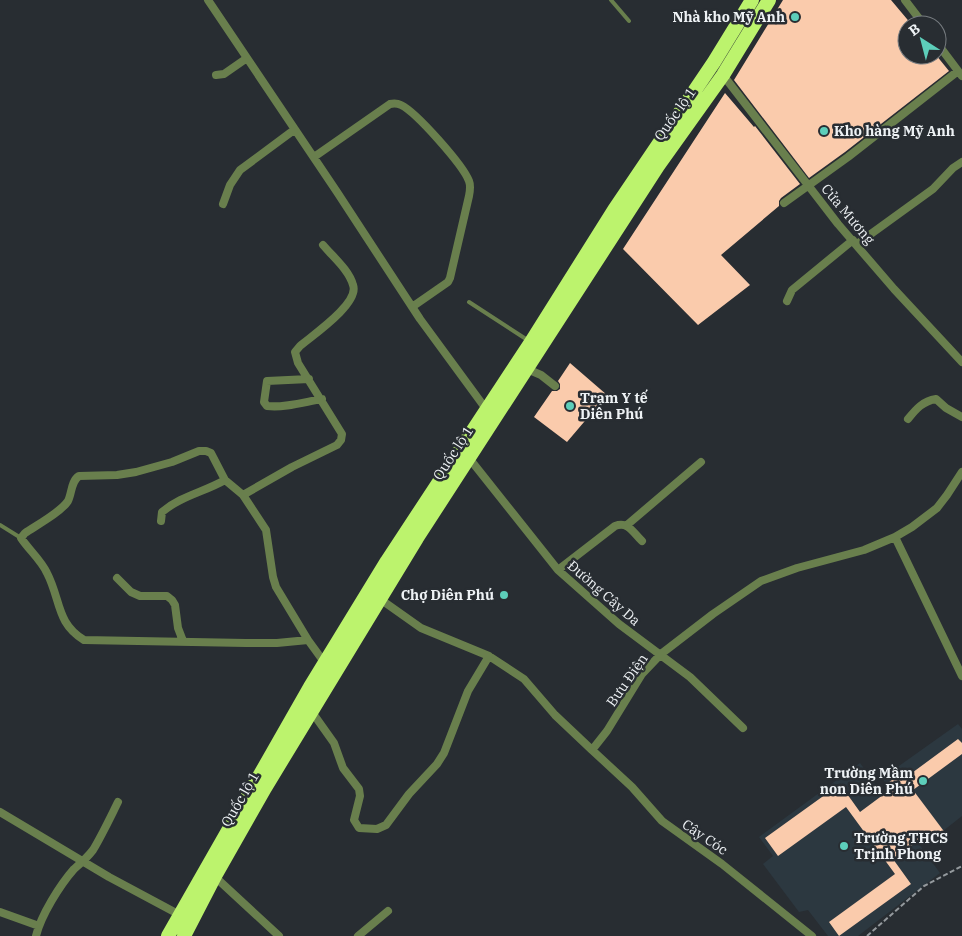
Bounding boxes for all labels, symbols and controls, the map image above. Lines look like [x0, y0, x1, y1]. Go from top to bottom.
place label: Nhà kho Mỹ Anh [672, 8, 785, 26]
marker: Nhà kho Mỹ Anh [789, 11, 801, 23]
north arrow [897, 15, 947, 65]
text: B [905, 19, 924, 40]
street label: Quốc lộ 1 [650, 84, 700, 144]
place label: Kho hàng Mỹ Anh [834, 122, 955, 140]
marker: Kho hàng Mỹ Anh [818, 125, 830, 137]
street label: Cửa Mương [817, 180, 879, 248]
place label: Trạm Y tế Diên Phú [580, 389, 649, 423]
marker: Trạm Y tế Diên Phú [564, 400, 576, 412]
street label: Quốc lộ 1 [429, 423, 477, 483]
street label: Đường Cây Da [564, 556, 644, 630]
place label: Chợ Diên Phú [401, 586, 494, 604]
marker: Chợ Diên Phú [498, 589, 510, 601]
street label: Bưu Điện [602, 650, 652, 710]
place label: Trường Mầm non Diên Phú [820, 764, 913, 798]
street label: Quốc lộ 1 [217, 768, 263, 830]
marker: Trường Mầm non Diên Phú [917, 775, 929, 787]
street label: Cây Cóc [679, 815, 731, 859]
place label: Trường THCS Trịnh Phong [854, 829, 948, 863]
marker: Trường THCS Trịnh Phong [838, 840, 850, 852]

